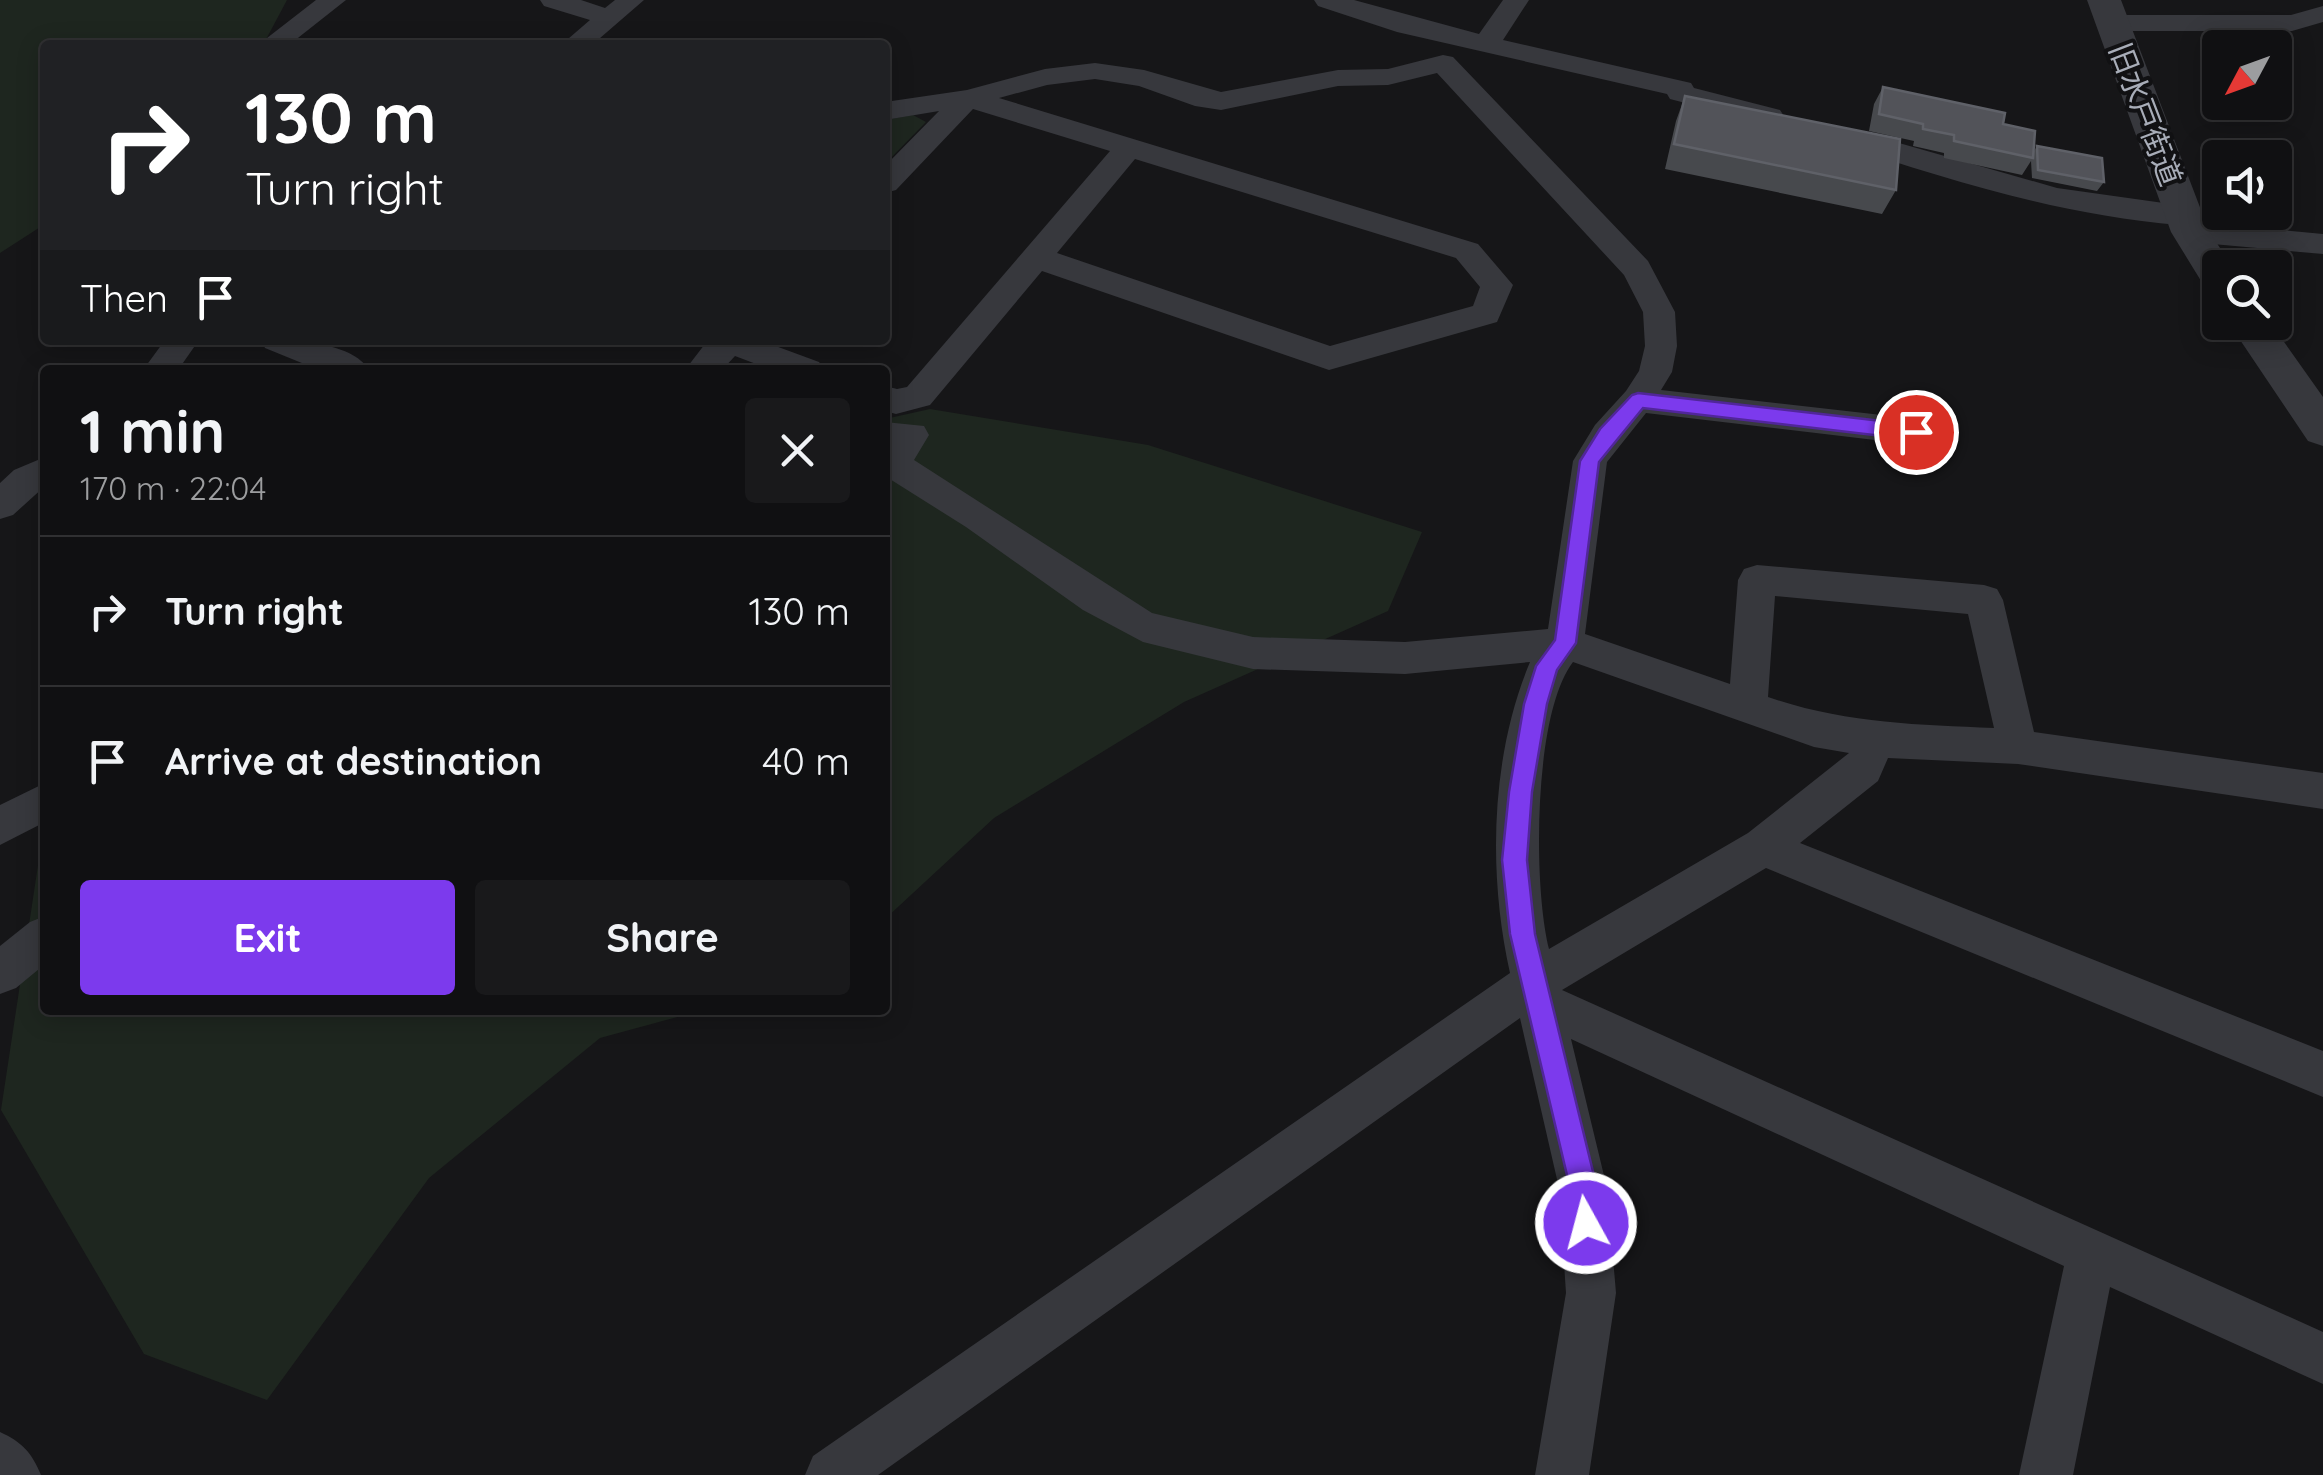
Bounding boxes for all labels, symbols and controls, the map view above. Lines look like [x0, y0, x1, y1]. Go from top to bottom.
north arrow [2202, 30, 2292, 120]
map controls [2202, 30, 2292, 340]
street label: 旧水戸街道 [2101, 37, 2191, 191]
text: 130 m [245, 73, 437, 161]
icon: right [80, 80, 210, 210]
button: sound [2202, 140, 2292, 230]
text: Turn right [245, 160, 444, 216]
button: search [2202, 250, 2292, 340]
icon: arrive [188, 270, 243, 325]
text: Then [80, 274, 168, 322]
pin [1874, 390, 1959, 475]
text: 1 min [80, 393, 225, 468]
button: close [745, 398, 850, 503]
icon: arrive [1889, 405, 1944, 460]
text: 170 m · 22:04 [80, 468, 266, 508]
icon: right [80, 584, 135, 639]
text: Turn right [165, 587, 344, 635]
text: 130 m [748, 587, 850, 635]
icon: arrive [80, 734, 135, 789]
text: Arrive at destination [165, 737, 542, 785]
text: 40 m [762, 737, 850, 785]
button: Exit [80, 880, 455, 995]
button: Share [475, 880, 850, 995]
position arrow [1534, 1171, 1638, 1275]

